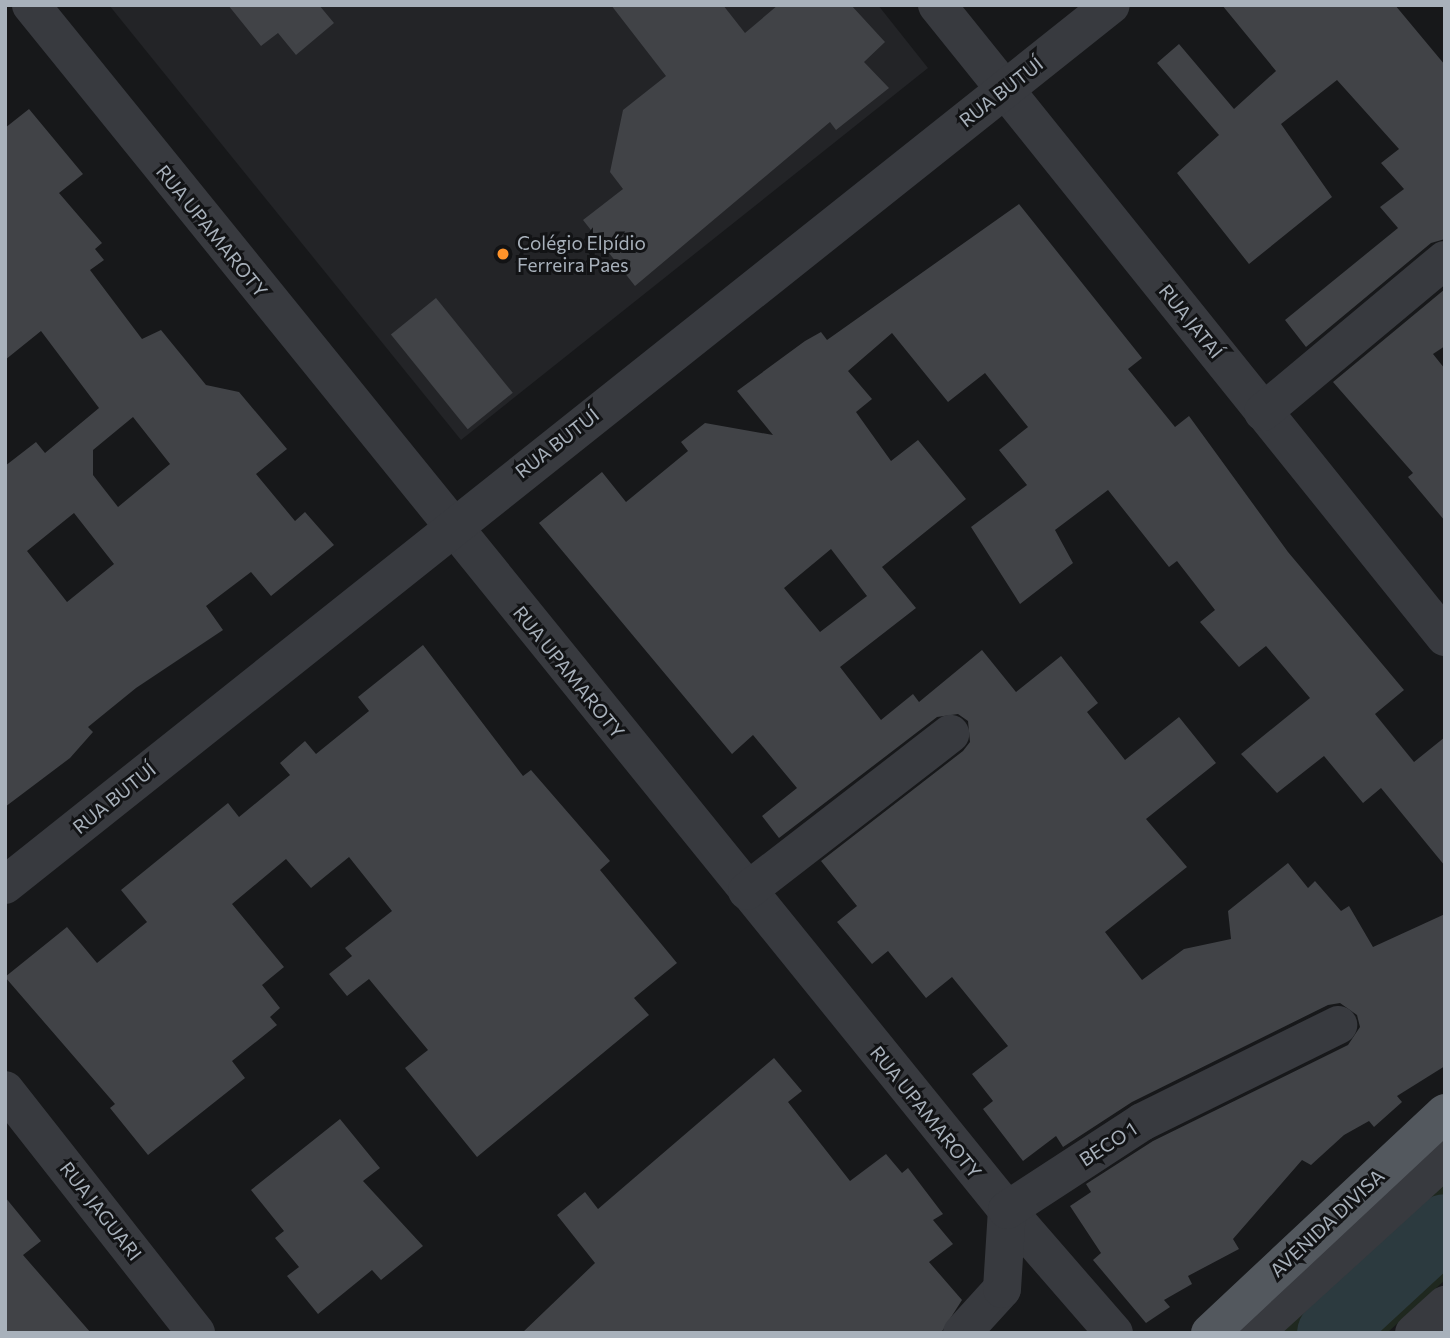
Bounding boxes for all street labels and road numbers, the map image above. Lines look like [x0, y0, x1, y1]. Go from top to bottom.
street label: RUA BUTUÍ [955, 52, 1047, 132]
street label: RUA UPAMAROTY [152, 160, 272, 302]
street label: RUA JATAÍ [1154, 280, 1228, 362]
street label: RUA BUTUÍ [511, 403, 603, 483]
street label: RUA UPAMAROTY [509, 601, 629, 743]
street label: RUA BUTUÍ [68, 758, 160, 838]
street label: RUA UPAMAROTY [866, 1041, 986, 1183]
street label: BECO 1 [1075, 1117, 1141, 1171]
street label: RUA JAGUARI [55, 1157, 147, 1265]
street label: AVENIDA DIVISA [1265, 1164, 1389, 1282]

